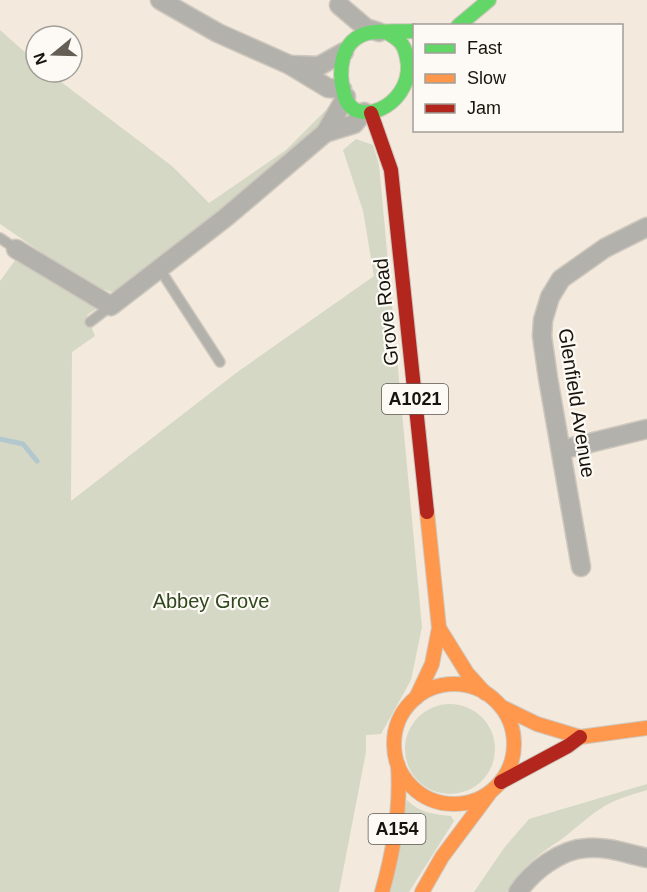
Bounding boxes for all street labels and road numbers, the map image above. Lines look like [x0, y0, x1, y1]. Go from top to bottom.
street label: Grove Road [369, 257, 403, 367]
street label: Glenfield Avenue [554, 327, 600, 479]
road number: A1021 [382, 384, 448, 414]
road number: A154 [368, 814, 426, 844]

